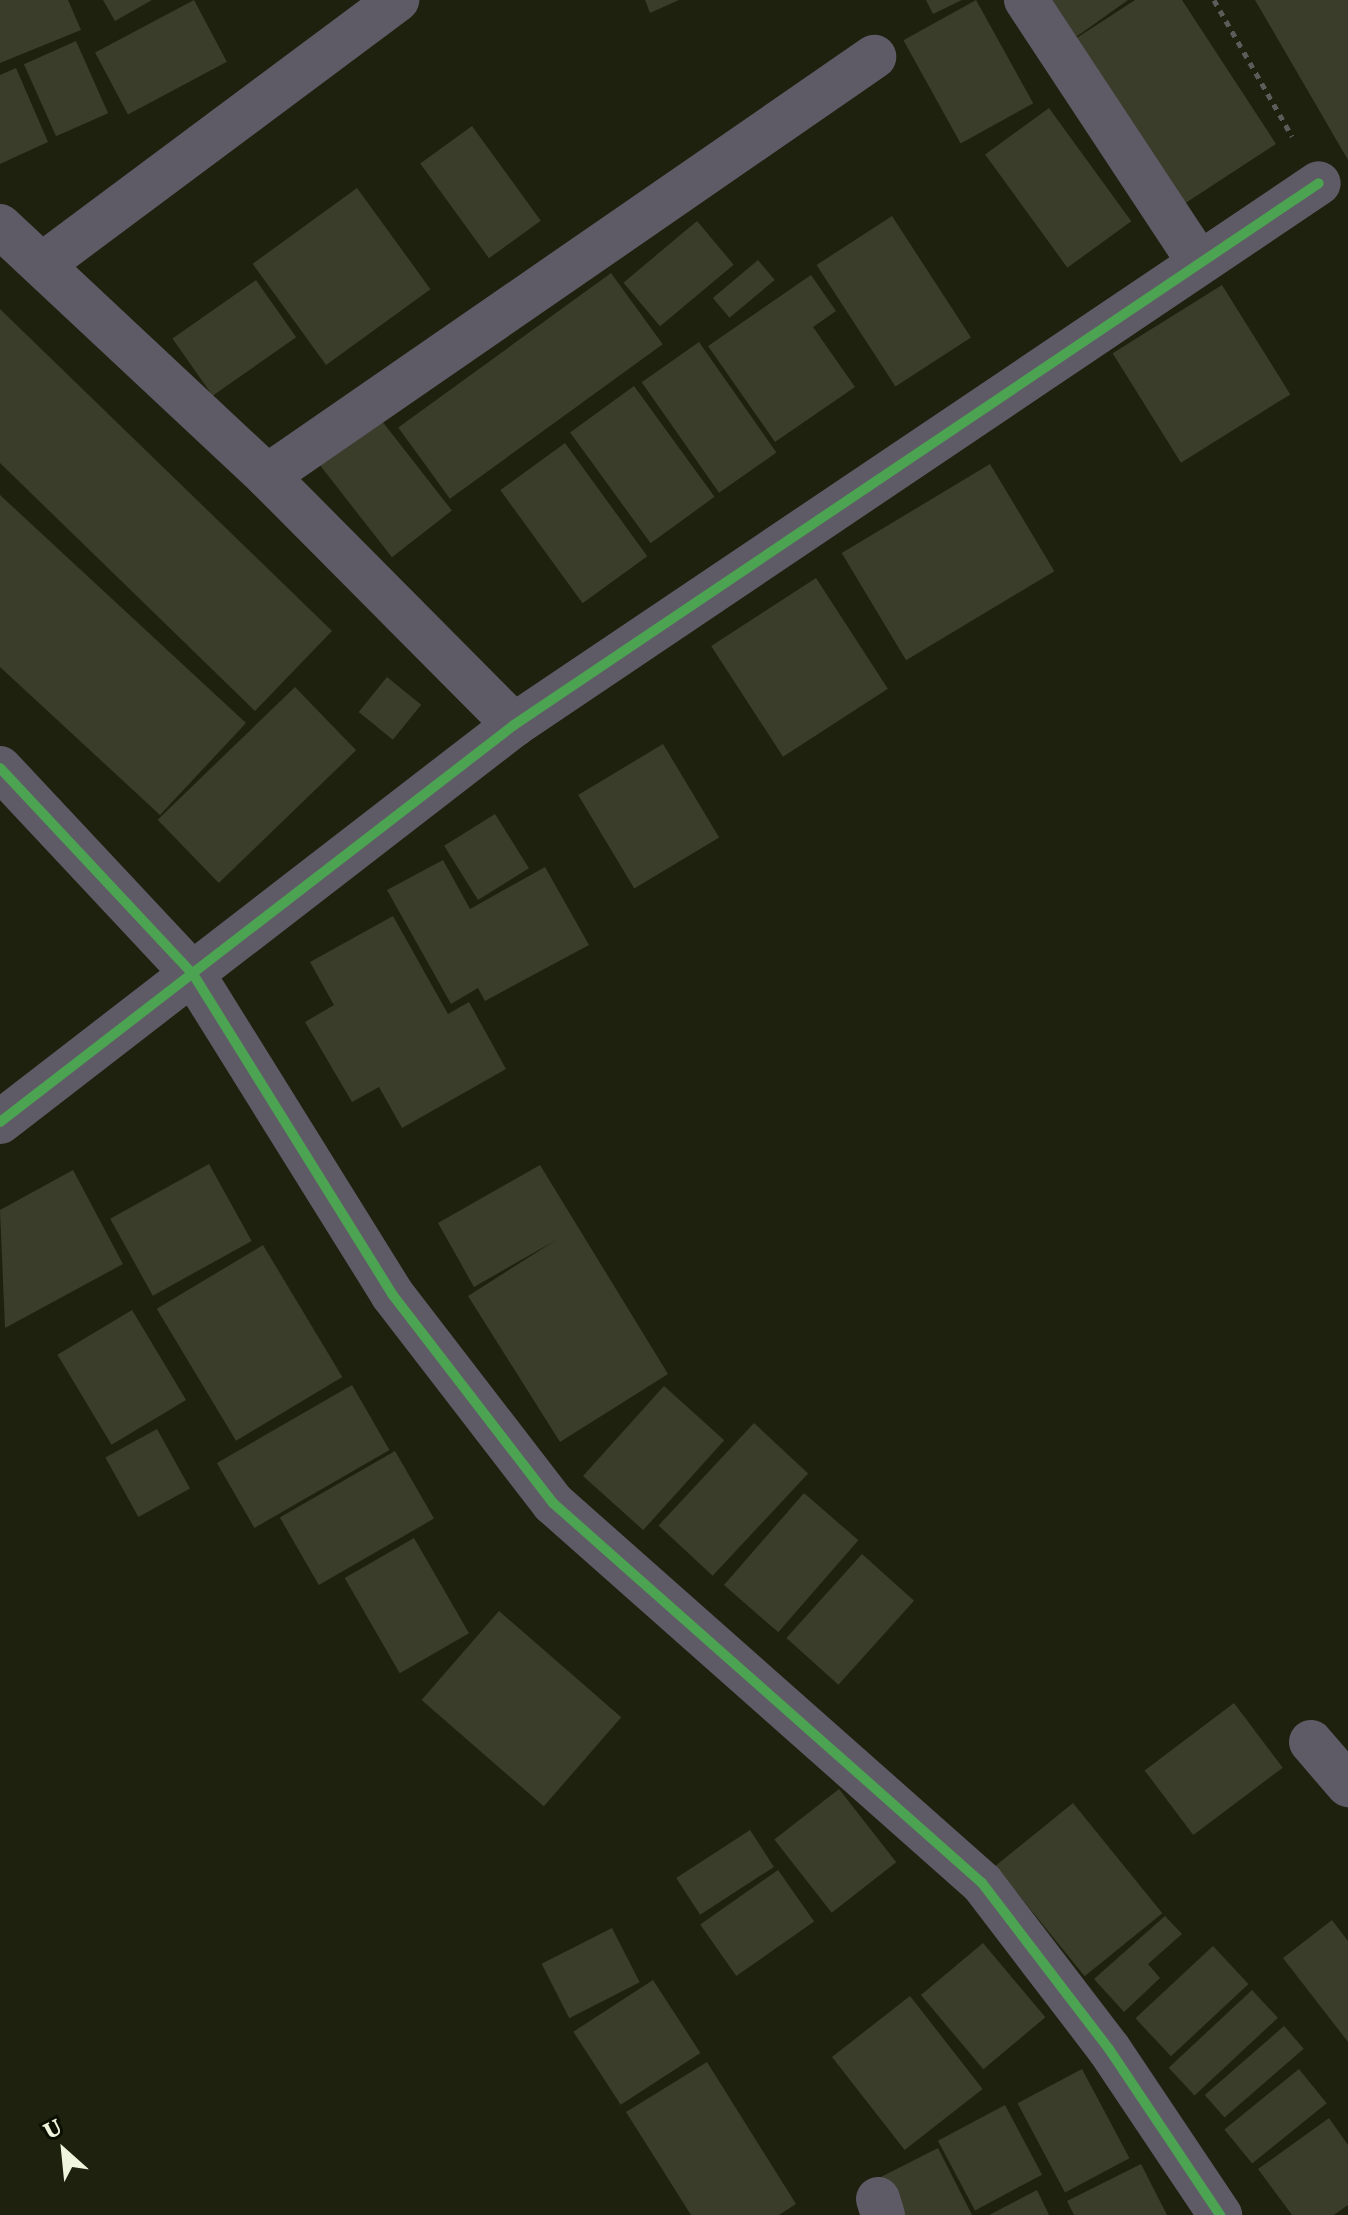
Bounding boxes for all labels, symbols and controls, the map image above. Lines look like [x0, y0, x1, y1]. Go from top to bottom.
north arrow [24, 2111, 104, 2191]
text: U [40, 2114, 66, 2144]

